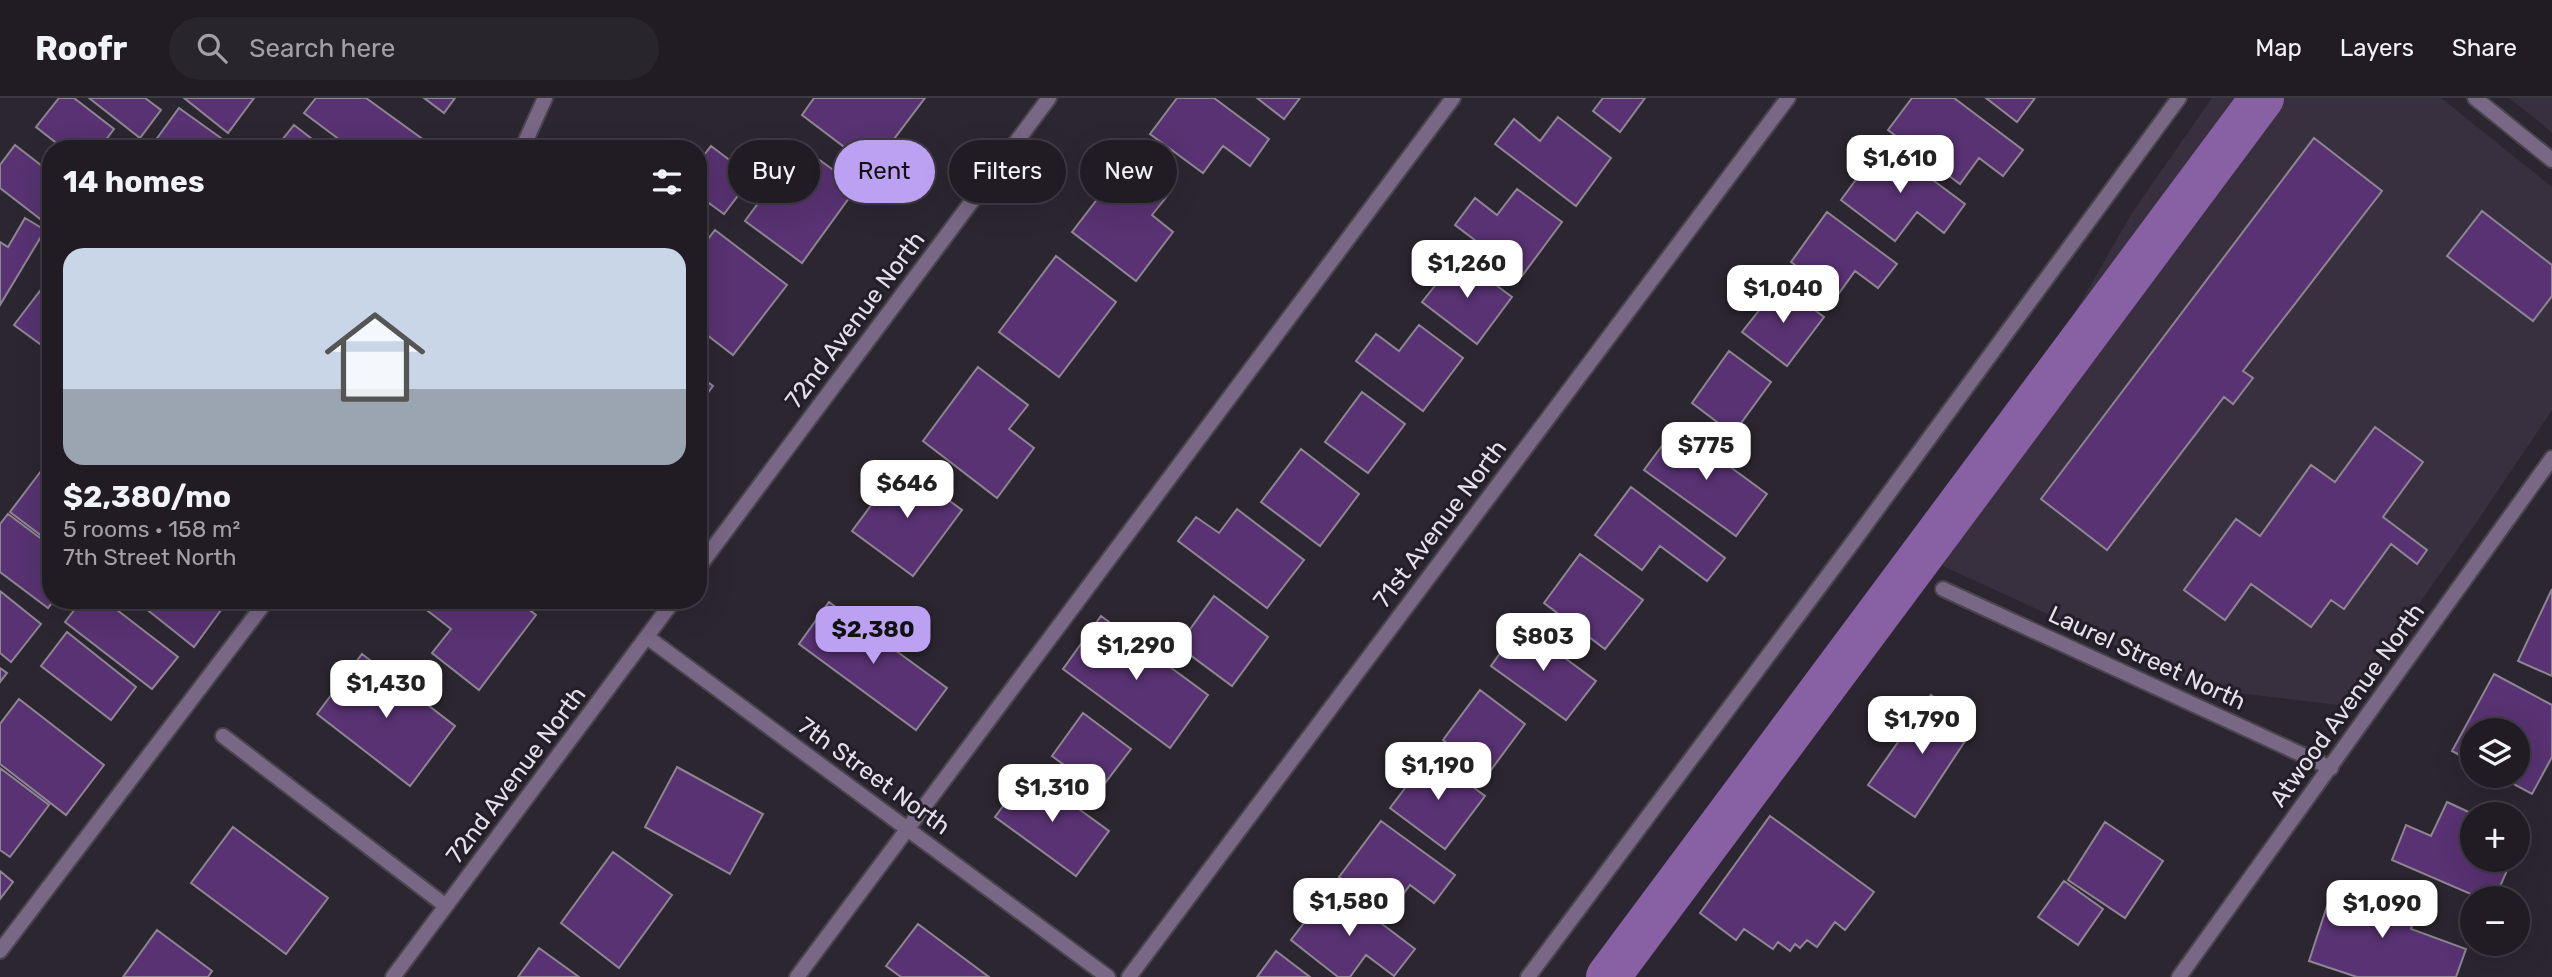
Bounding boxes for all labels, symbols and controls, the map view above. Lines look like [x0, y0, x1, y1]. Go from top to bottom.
search box [169, 17, 659, 80]
text: Roofr [35, 29, 127, 68]
icon: search [193, 29, 231, 67]
text: Search here [249, 33, 395, 64]
text: Map [2255, 34, 2302, 62]
text: Layers [2340, 34, 2414, 62]
text: Share [2452, 34, 2517, 62]
pin: $1,610 [1843, 136, 1957, 195]
chip: Buy [728, 140, 820, 203]
chip: Rent [834, 140, 935, 203]
chip: Filters [949, 140, 1066, 203]
chip: New [1080, 140, 1177, 203]
text: $1,610 [1863, 144, 1937, 172]
icon: filters [648, 163, 686, 201]
text: 14 homes [63, 164, 205, 200]
street label: 72nd Avenue North [779, 226, 931, 414]
pin: $1,260 [1410, 240, 1524, 300]
text: $1,260 [1428, 249, 1506, 277]
pin: $1,040 [1726, 266, 1840, 325]
text: $1,040 [1743, 274, 1823, 302]
icon: home [312, 294, 438, 420]
pin: $775 [1665, 422, 1747, 482]
text: $775 [1678, 431, 1734, 459]
street label: 71st Avenue North [1368, 435, 1512, 613]
pin: $646 [866, 460, 948, 520]
text: $646 [876, 469, 938, 497]
text: $2,380/mo [63, 479, 231, 515]
text: 5 rooms · 158 m² [63, 515, 240, 543]
text: 7th Street North [63, 543, 237, 571]
street label: Atwood Avenue North [2264, 598, 2430, 812]
street label: Laurel Street North [2044, 600, 2250, 716]
pin: $2,380 [816, 606, 930, 666]
pin: $803 [1502, 614, 1584, 673]
text: $2,380 [831, 615, 915, 643]
pin: $1,290 [1079, 622, 1193, 682]
text: $803 [1512, 622, 1574, 650]
text: $1,290 [1097, 631, 1175, 659]
pin: $1,430 [329, 660, 443, 720]
text: $1,430 [346, 669, 426, 697]
street label: 72nd Avenue North [440, 681, 592, 869]
pin: $1,790 [1865, 696, 1979, 756]
text: $1,790 [1884, 705, 1960, 733]
street label: 7th Street North [793, 711, 955, 841]
map controls [2460, 718, 2530, 956]
button: layers [2460, 718, 2530, 788]
pin: $1,190 [1381, 742, 1495, 802]
text: $1,190 [1401, 751, 1475, 779]
pin: $1,310 [995, 764, 1109, 824]
text: $1,310 [1014, 773, 1090, 801]
button: + [2460, 802, 2530, 872]
pin: $1,580 [1292, 878, 1406, 938]
pin: $1,090 [2325, 880, 2439, 940]
button: − [2460, 886, 2530, 956]
text: $1,580 [1309, 887, 1389, 915]
text: $1,090 [2342, 889, 2422, 917]

